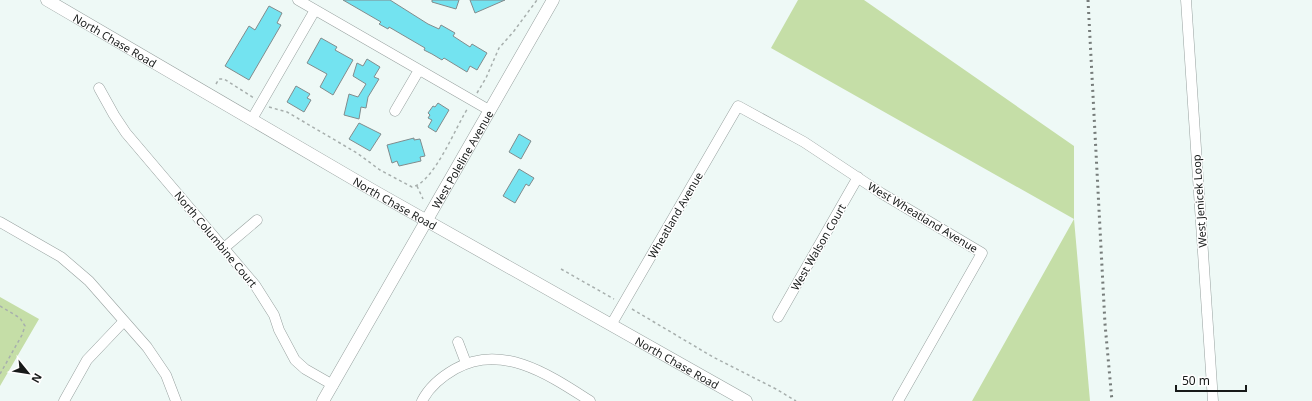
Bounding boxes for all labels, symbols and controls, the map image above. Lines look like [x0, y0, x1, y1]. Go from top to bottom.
street label: North Chase Road [71, 10, 160, 70]
street label: West Poleline Avenue [428, 107, 496, 211]
street label: West Jenicek Loop [1188, 154, 1210, 248]
street label: Wheatland Avenue [644, 169, 706, 261]
street label: North Chase Road [351, 173, 440, 233]
street label: West Wheatland Avenue [865, 178, 981, 256]
street label: North Columbine Court [171, 188, 261, 290]
street label: West Walson Court [787, 201, 849, 293]
street label: North Chase Road [633, 333, 722, 392]
north arrow [8, 353, 48, 393]
scale bar [1176, 367, 1246, 393]
text: N [28, 371, 46, 386]
text: 50 m [1182, 372, 1210, 389]

